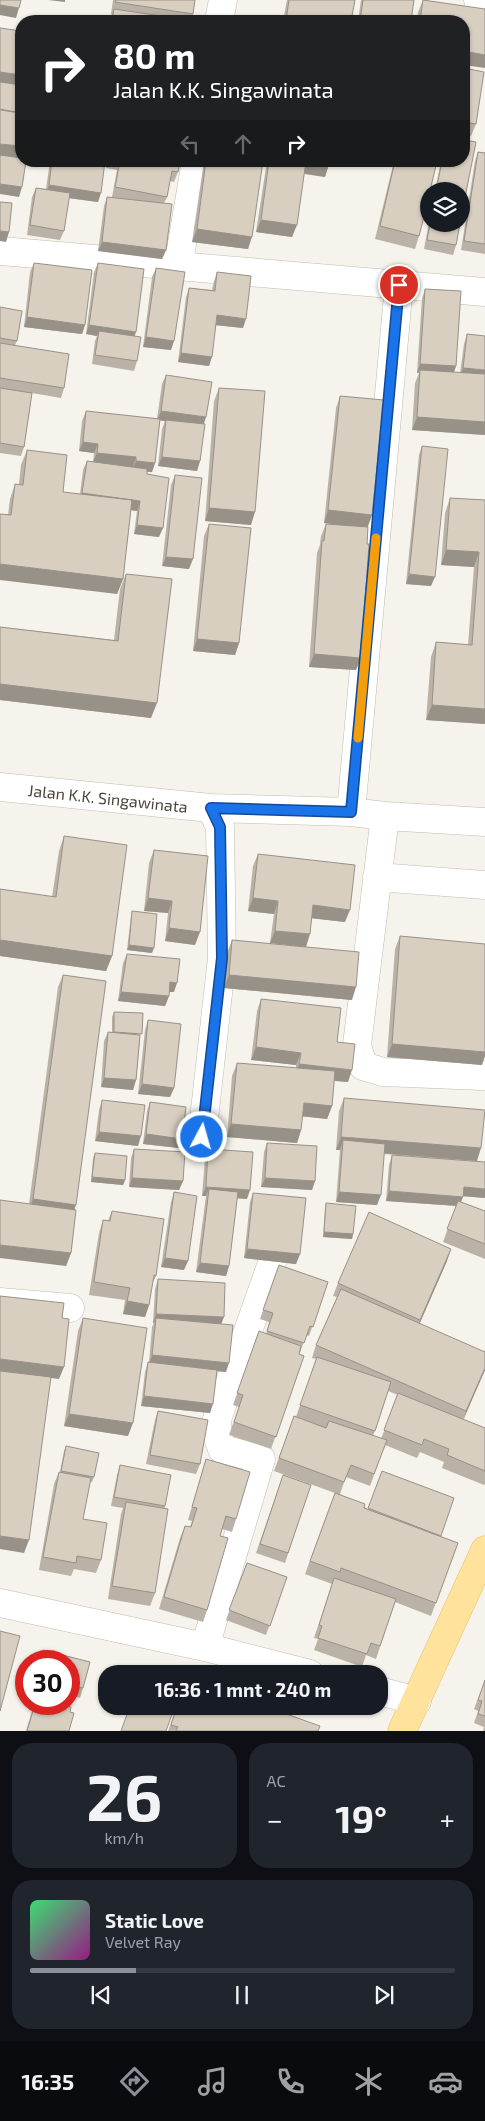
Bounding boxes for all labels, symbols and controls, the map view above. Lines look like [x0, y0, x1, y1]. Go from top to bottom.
text: 80 m [113, 34, 195, 76]
icon: right [30, 35, 95, 100]
text: Jalan K.K. Singawinata [113, 76, 334, 102]
icon: left [176, 130, 204, 158]
icon: ahead [229, 130, 257, 158]
icon: right [282, 130, 310, 158]
map controls [420, 182, 470, 232]
button: layers [420, 182, 470, 232]
pin [378, 264, 420, 306]
icon: arrive [385, 271, 413, 299]
street label: Jalan K.K. Singawinata [27, 780, 189, 816]
position arrow [175, 1110, 227, 1162]
speed limit sign: 30 [15, 1650, 80, 1715]
text: 16:36 · 1 mnt · 240 m [155, 1678, 331, 1701]
text: 26 [86, 1756, 162, 1834]
text: AC [267, 1771, 286, 1790]
text: 19° [335, 1795, 387, 1841]
text: − [267, 1802, 283, 1836]
text: + [440, 1802, 455, 1836]
text: km/h [104, 1828, 144, 1847]
text: Static Love [105, 1909, 204, 1932]
text: Velvet Ray [105, 1932, 181, 1951]
icon: previous [87, 1981, 115, 2009]
icon: pause [228, 1981, 256, 2009]
icon: next [370, 1981, 398, 2009]
icon: directions [117, 2064, 152, 2099]
icon: music [195, 2064, 230, 2099]
icon: phone [273, 2064, 308, 2099]
icon: climate [351, 2064, 386, 2099]
icon: car [428, 2064, 463, 2099]
text: 16:35 [21, 2068, 74, 2094]

